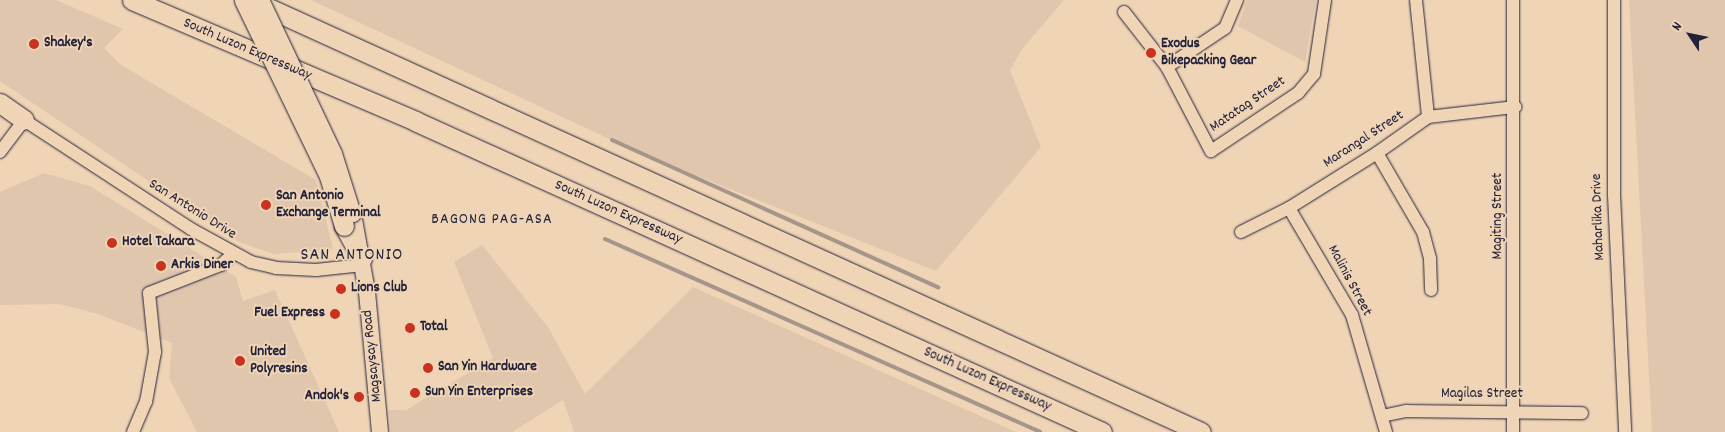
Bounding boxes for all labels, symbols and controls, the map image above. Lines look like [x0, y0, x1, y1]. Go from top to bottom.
north arrow [1665, 10, 1715, 60]
street label: South Luzon Expressway [180, 15, 314, 85]
text: N [1667, 18, 1688, 35]
place label: Shakey's [44, 35, 93, 53]
place label: Exodus Bikepacking Gear [1161, 35, 1256, 70]
marker: Shakey's [28, 38, 40, 50]
marker: Exodus Bikepacking Gear [1145, 47, 1157, 59]
street label: Matatag Street [1207, 73, 1289, 137]
street label: Marangal Street [1320, 107, 1408, 173]
street label: Magiting Street [1490, 173, 1508, 259]
street label: Maharlika Drive [1588, 173, 1610, 261]
street label: San Antonio Drive [145, 176, 239, 244]
street label: South Luzon Expressway [551, 177, 685, 249]
place label: San Antonio Exchange Terminal [276, 187, 381, 222]
marker: San Antonio Exchange Terminal [260, 199, 272, 211]
district label: BAGONG PAG-ASA [430, 210, 554, 230]
place label: Hotel Takara [122, 234, 194, 252]
marker: Hotel Takara [106, 237, 118, 249]
street label: Malinis Street [1323, 242, 1375, 320]
district label: SAN ANTONIO [299, 245, 405, 267]
place label: Arkis Diner [171, 257, 233, 275]
marker: Arkis Diner [155, 260, 167, 272]
place label: Lions Club [351, 280, 407, 298]
marker: Lions Club [335, 283, 347, 295]
place label: Fuel Express [254, 305, 325, 323]
marker: Fuel Express [329, 308, 341, 320]
street label: Magsaysay Road [359, 309, 387, 403]
place label: Total [420, 319, 447, 337]
marker: Total [404, 322, 416, 334]
place label: United Polyresins [250, 343, 308, 378]
street label: South Luzon Expressway [920, 344, 1054, 416]
marker: United Polyresins [234, 355, 246, 367]
place label: San Yin Hardware [438, 359, 537, 377]
marker: San Yin Hardware [422, 362, 434, 374]
place label: Sun Yin Enterprises [425, 384, 533, 402]
street label: Magilas Street [1441, 386, 1523, 404]
marker: Sun Yin Enterprises [409, 387, 421, 399]
place label: Andok's [305, 388, 349, 406]
marker: Andok's [353, 391, 365, 403]

